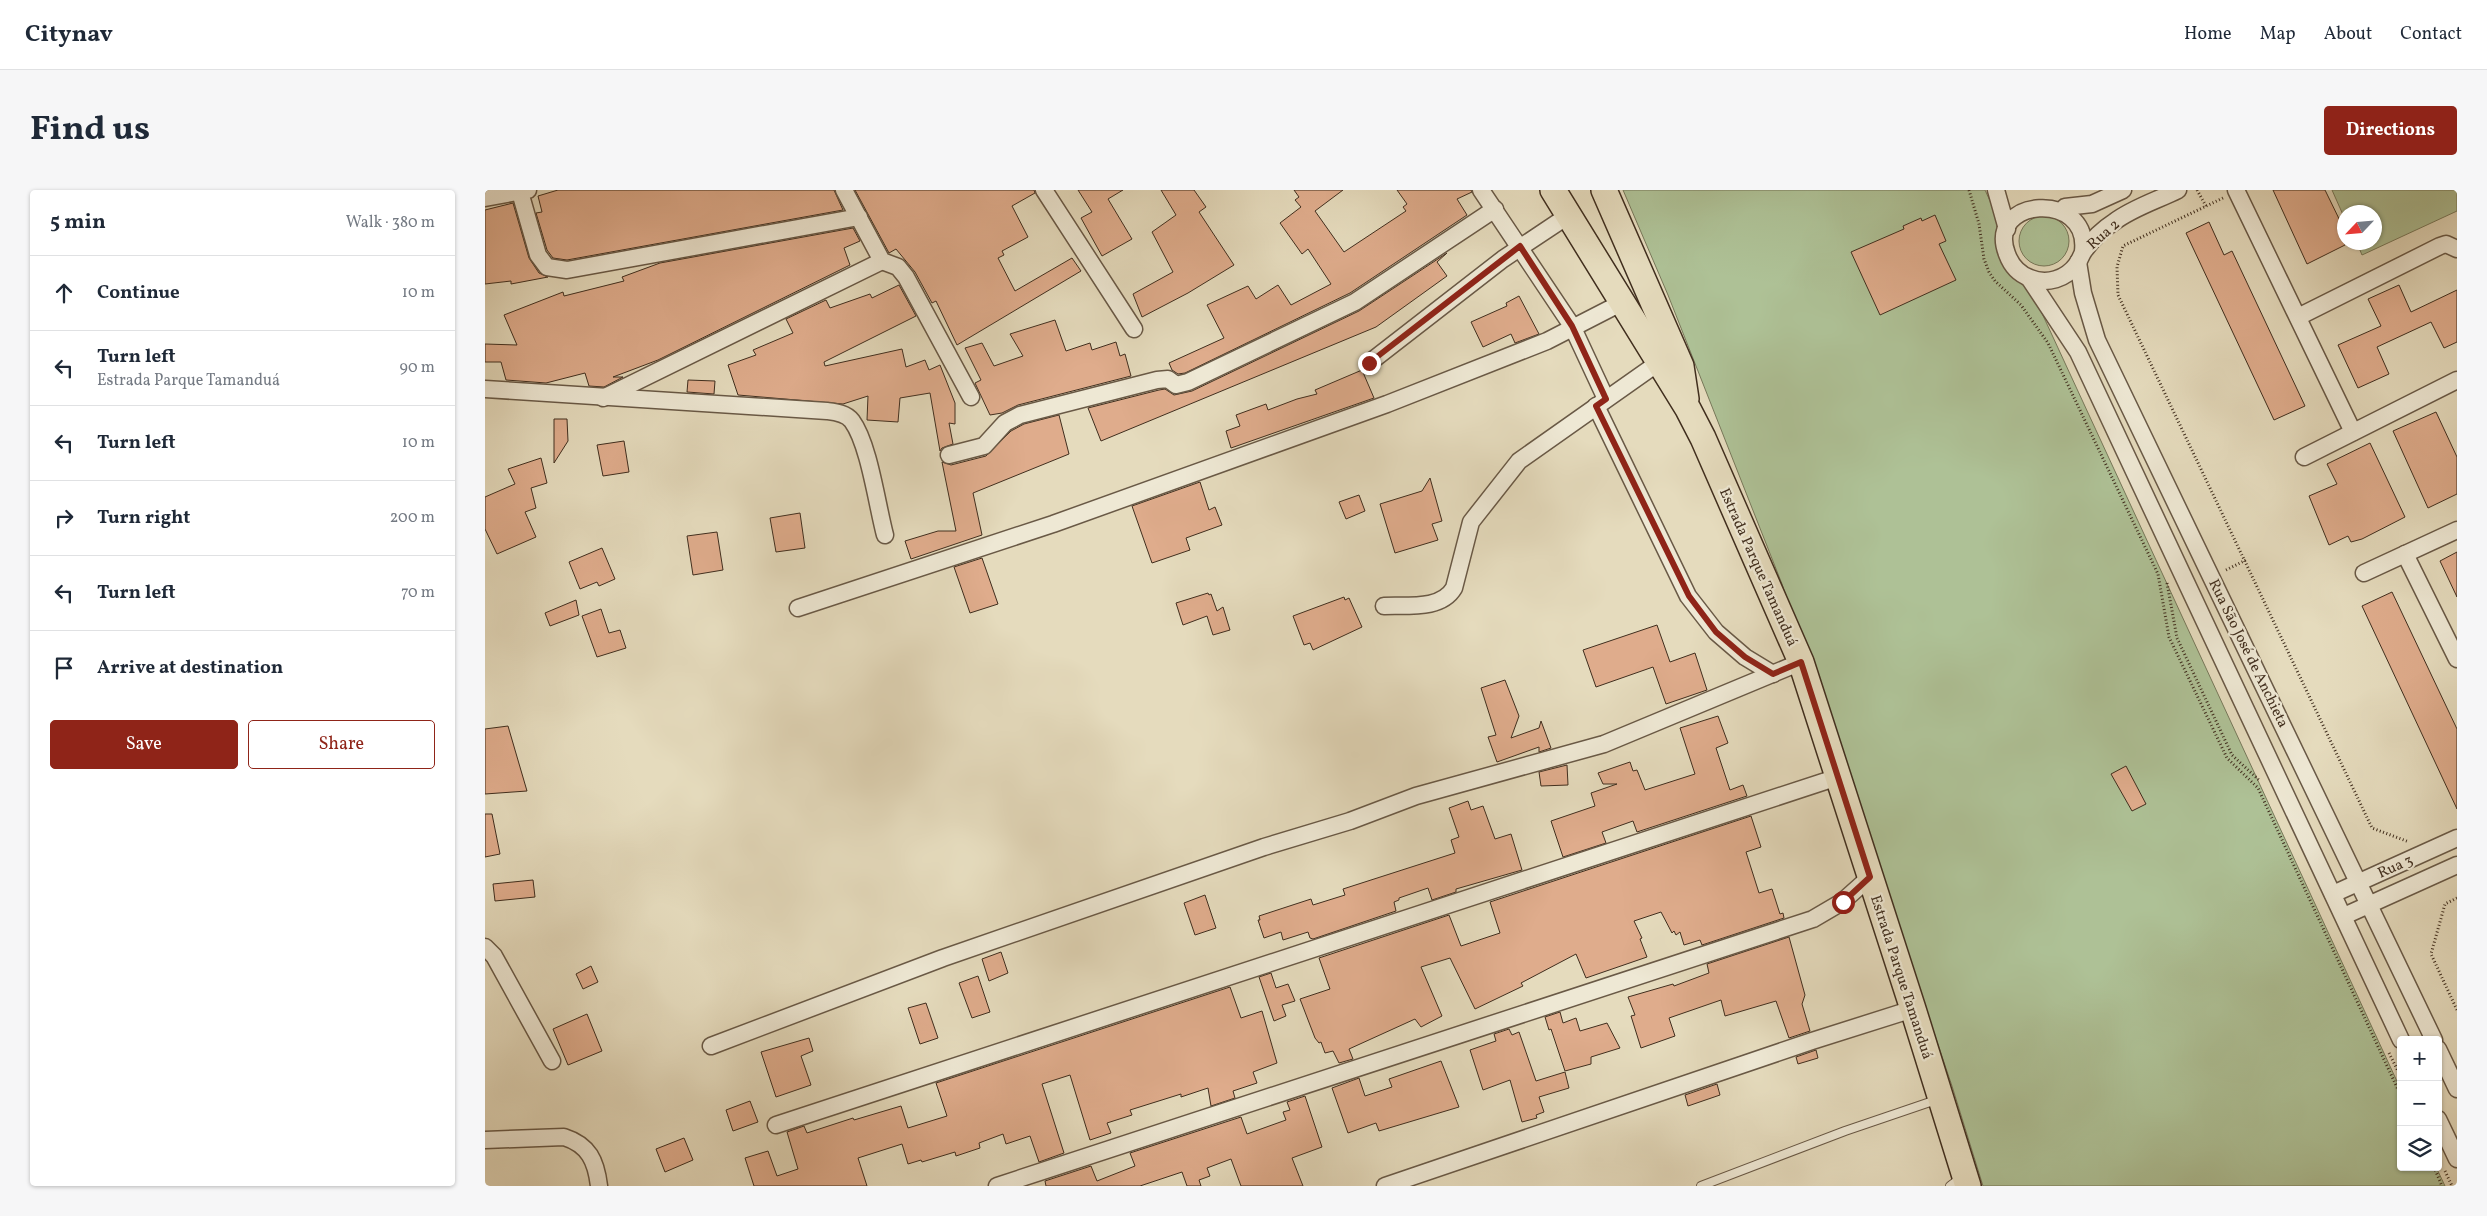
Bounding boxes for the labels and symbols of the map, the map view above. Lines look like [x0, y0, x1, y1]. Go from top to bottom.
north arrow [2337, 205, 2382, 250]
street label: Rua 2 [2083, 215, 2125, 255]
route end [1358, 352, 1381, 375]
street label: Estrada Parque Tamanduá [1713, 485, 1802, 650]
street label: Rua São José de Anchieta [2202, 576, 2293, 732]
street label: Rua 3 [2374, 850, 2417, 884]
route start [1832, 891, 1855, 914]
street label: Estrada Parque Tamanduá [1864, 893, 1937, 1062]

